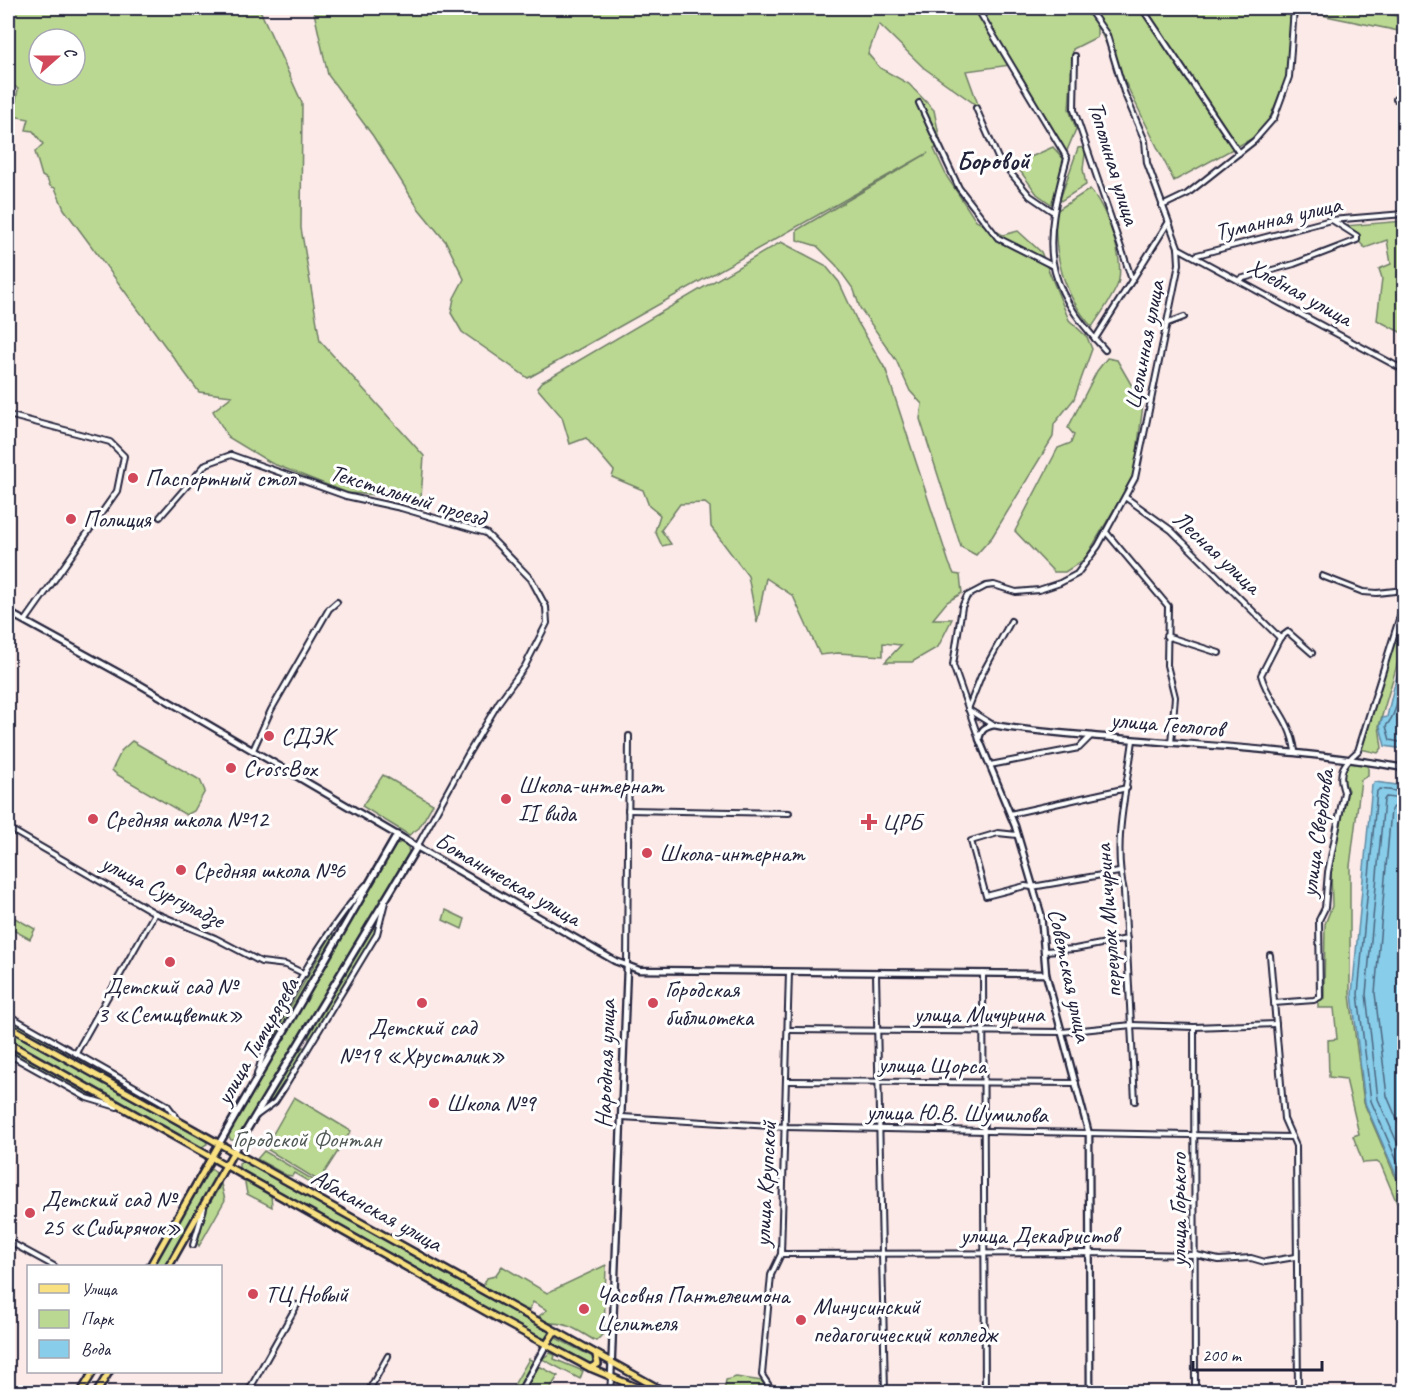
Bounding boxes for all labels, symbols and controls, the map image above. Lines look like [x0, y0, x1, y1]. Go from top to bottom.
north arrow [27, 27, 87, 87]
text: С [59, 45, 82, 61]
street label: Тополиная улица [1081, 98, 1147, 229]
district label: Боровой [956, 144, 1032, 177]
street label: Туманная улица [1212, 189, 1346, 247]
street label: Хлебная улица [1242, 251, 1359, 334]
street label: Целинная улица [1117, 276, 1172, 412]
street label: Текстильный проезд [326, 457, 492, 534]
place label: Паспортный стол [145, 463, 298, 493]
marker: Паспортный стол [126, 471, 140, 485]
place label: Полиция [83, 504, 152, 534]
street label: Лесная улица [1167, 504, 1269, 602]
marker: Полиция [64, 512, 78, 526]
street label: улица Геологов [1107, 704, 1229, 744]
place label: СДЭК [281, 721, 339, 751]
marker: СДЭК [262, 729, 276, 743]
place label: CrossBox [243, 753, 319, 783]
marker: CrossBox [224, 761, 238, 775]
street label: улица Свердлова [1293, 765, 1341, 901]
place label: Школа-интернат II вида [518, 770, 665, 828]
marker: Школа-интернат II вида [499, 792, 513, 806]
place label: Средняя школа №12 [105, 804, 270, 834]
place label: ЦРБ [882, 807, 925, 837]
marker: Средняя школа №12 [86, 812, 100, 826]
marker: ЦРБ [860, 813, 878, 831]
street label: Ботаническая улица [430, 825, 588, 934]
place label: Школа-интернат [659, 838, 806, 868]
street label: переулок Мичурина [1088, 842, 1128, 999]
street label: улица Сургуладзе [94, 846, 232, 937]
marker: Школа-интернат [640, 846, 654, 860]
place label: Средняя школа №6 [193, 855, 346, 885]
marker: Средняя школа №6 [174, 863, 188, 877]
street label: Советская улица [1041, 906, 1099, 1046]
marker: Детский сад № 3 «Семицветик» [163, 955, 177, 969]
place label: Детский сад № 3 «Семицветик» [97, 971, 243, 1029]
street label: улица Тимирязева [208, 971, 306, 1112]
place label: Городская библиотека [665, 974, 754, 1032]
marker: Детский сад №19 «Хрусталик» [415, 996, 429, 1010]
marker: Городская библиотека [646, 996, 660, 1010]
street label: Народная улица [588, 998, 622, 1129]
street label: улица Мичурина [912, 999, 1046, 1029]
place label: Детский сад №19 «Хрусталик» [339, 1012, 505, 1070]
street label: улица Щорса [876, 1049, 988, 1081]
place label: Школа №9 [446, 1088, 538, 1118]
marker: Школа №9 [427, 1096, 441, 1110]
street label: улица Ю.В. Шумилова [864, 1096, 1049, 1130]
street label: улица Крупской [747, 1118, 783, 1250]
park label: Городской Фонтан [233, 1124, 383, 1154]
street label: улица Горького [1163, 1152, 1193, 1269]
street label: Абаканская улица [306, 1162, 449, 1259]
place label: Детский сад № 25 «Сибирячок» [42, 1184, 181, 1242]
marker: Детский сад № 25 «Сибирячок» [23, 1206, 37, 1220]
street label: улица Декабристов [958, 1220, 1122, 1250]
legend [27, 1265, 222, 1373]
text: Улица [81, 1278, 118, 1300]
place label: ТЦ Новый [265, 1279, 350, 1309]
place label: Часовня Пантелеимона Целителя [596, 1280, 791, 1338]
marker: ТЦ Новый [246, 1287, 260, 1301]
place label: Минусинский педагогический колледж [813, 1291, 999, 1349]
marker: Часовня Пантелеимона Целителя [577, 1302, 591, 1316]
text: Парк [81, 1308, 115, 1330]
marker: Минусинский педагогический колледж [794, 1313, 808, 1327]
scale bar [1193, 1334, 1322, 1372]
text: Вода [81, 1338, 112, 1360]
text: 200 m [1202, 1344, 1243, 1366]

